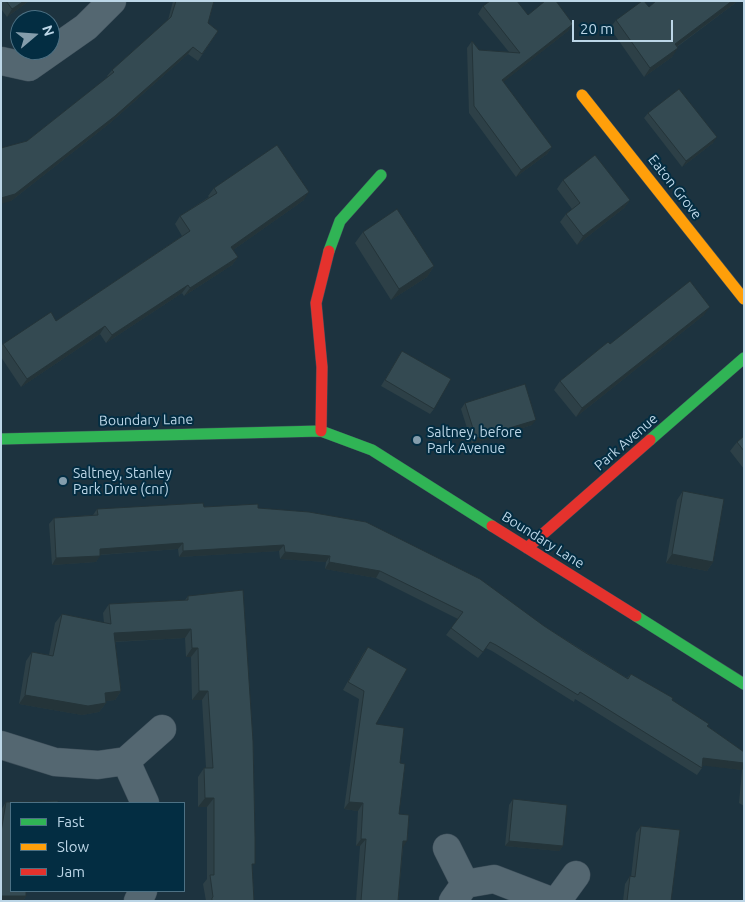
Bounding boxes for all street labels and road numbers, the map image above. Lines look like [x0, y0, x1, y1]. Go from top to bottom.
street label: Eaton Grove [645, 151, 705, 223]
street label: Park Avenue [591, 410, 661, 474]
street label: Boundary Lane [99, 411, 193, 429]
street label: Boundary Lane [499, 508, 587, 572]

